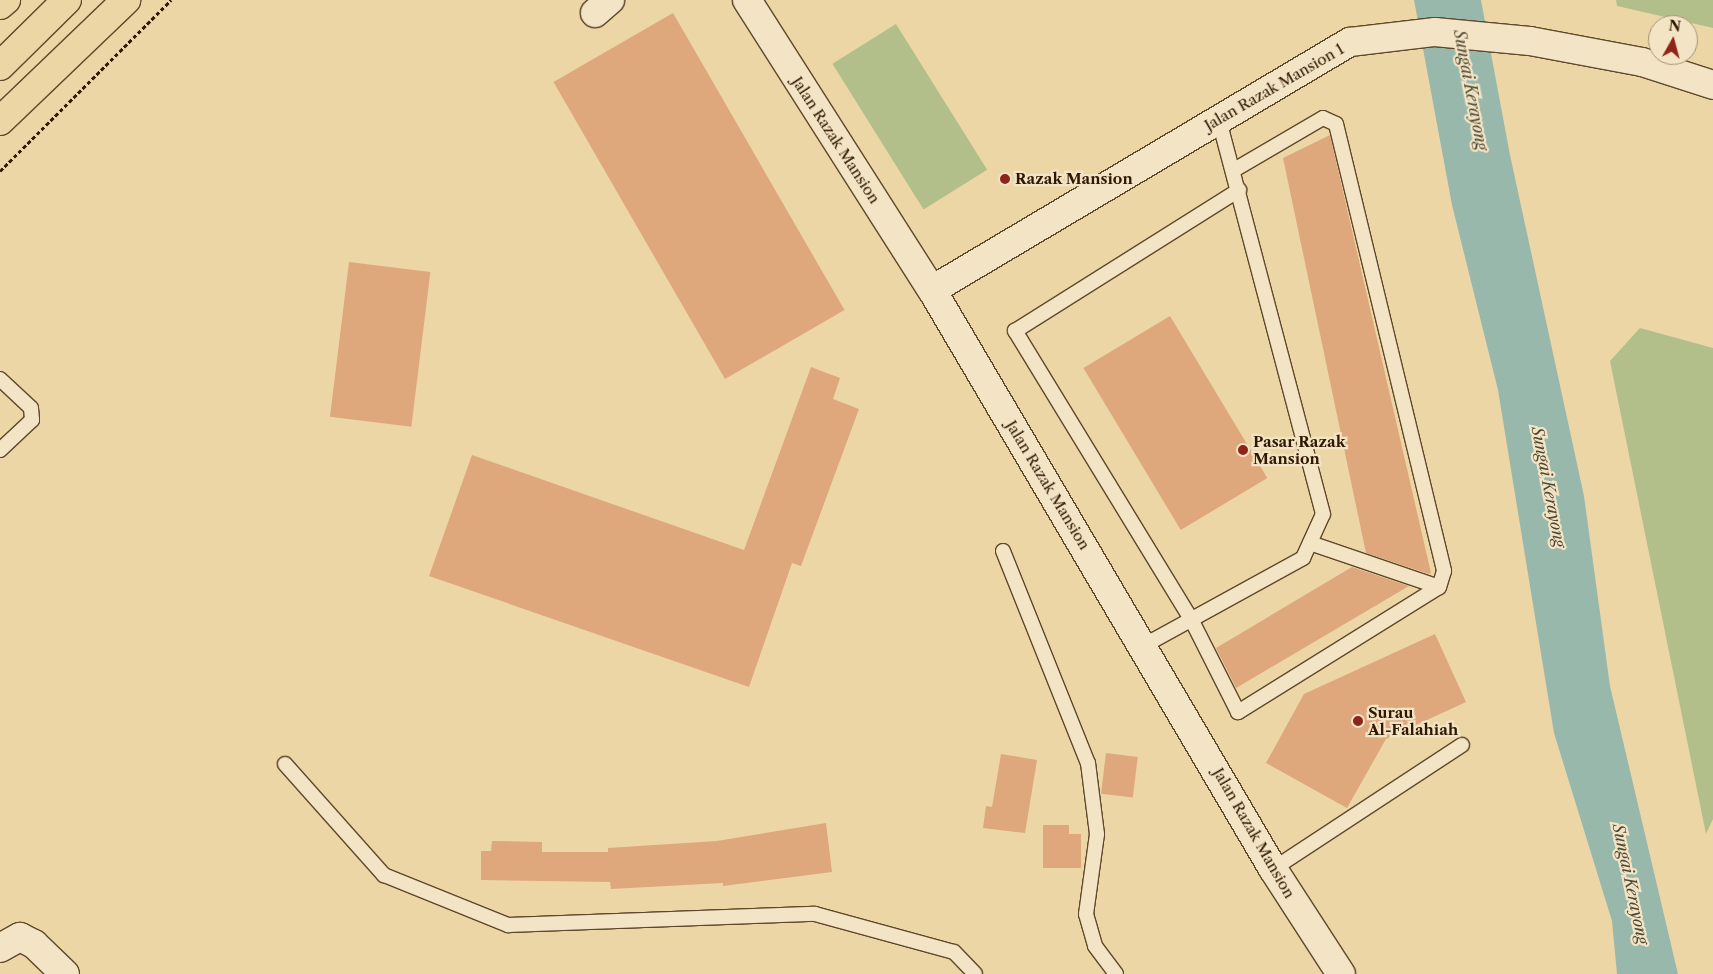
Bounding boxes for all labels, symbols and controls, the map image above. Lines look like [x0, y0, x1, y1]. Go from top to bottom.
north arrow [1648, 15, 1698, 65]
text: N [1668, 16, 1682, 36]
water label: Sungai Kerayong [1450, 28, 1492, 152]
street label: Jalan Razak Mansion 1 [1201, 40, 1347, 134]
street label: Jalan Razak Mansion [788, 73, 884, 207]
place label: Razak Mansion [1015, 170, 1133, 188]
marker: Razak Mansion [999, 173, 1011, 185]
street label: Jalan Razak Mansion [1002, 417, 1094, 553]
water label: Sungai Kerayong [1528, 425, 1570, 549]
place label: Pasar Razak Mansion [1253, 432, 1346, 467]
marker: Pasar Razak Mansion [1237, 444, 1249, 456]
place label: Surau Al-Falahiah [1368, 703, 1458, 738]
marker: Surau Al-Falahiah [1352, 715, 1364, 727]
street label: Jalan Razak Mansion [1209, 764, 1299, 902]
water label: Sungai Kerayong [1609, 822, 1653, 946]

